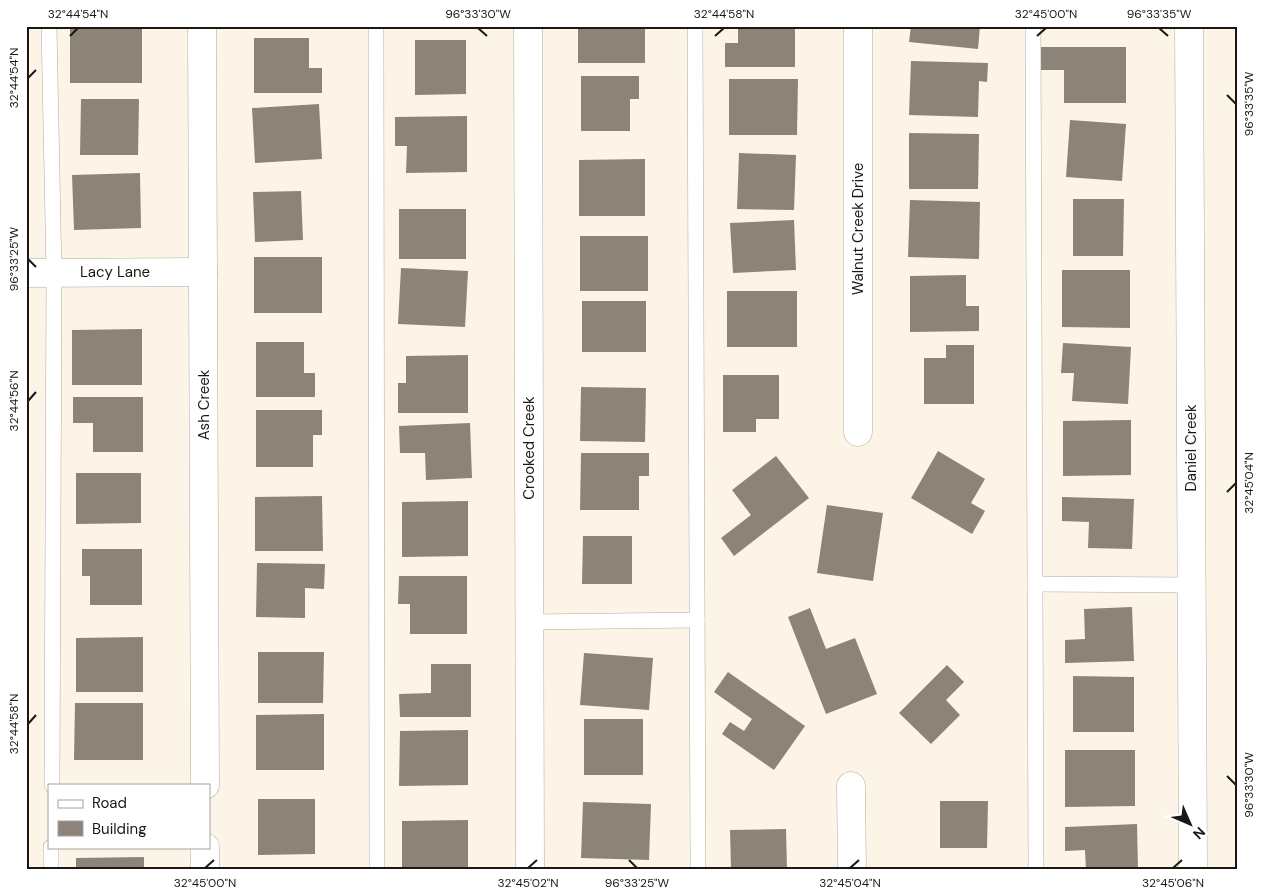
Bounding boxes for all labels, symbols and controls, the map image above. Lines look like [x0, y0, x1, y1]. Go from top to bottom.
text: 32°44'54"N [48, 6, 108, 22]
text: 96°33'30"W [445, 6, 511, 22]
text: 32°44'58"N [694, 6, 754, 22]
text: 32°45'00"N [1015, 6, 1077, 22]
text: 96°33'35"W [1127, 6, 1192, 22]
text: 32°44'54"N [6, 48, 22, 108]
text: 96°33'35"W [1241, 71, 1257, 136]
street label: Walnut Creek Drive [848, 163, 868, 295]
text: 96°33'25"W [6, 226, 22, 291]
street label: Lacy Lane [80, 262, 150, 282]
street label: Ash Creek [194, 369, 214, 440]
text: 32°44'56"N [6, 371, 22, 431]
street label: Crooked Creek [519, 396, 539, 500]
street label: Daniel Creek [1181, 404, 1201, 492]
text: 32°45'04"N [1241, 452, 1257, 514]
text: 32°44'58"N [6, 694, 22, 754]
text: 96°33'30"W [1241, 752, 1257, 818]
legend [48, 784, 210, 848]
text: Road [92, 793, 127, 813]
north arrow [1166, 798, 1216, 848]
text: Building [92, 819, 147, 839]
text: N [1189, 823, 1209, 843]
text: 32°45'00"N [174, 875, 236, 891]
text: 32°45'02"N [497, 875, 559, 891]
text: 96°33'25"W [605, 875, 670, 891]
text: 32°45'04"N [819, 875, 881, 891]
text: 32°45'06"N [1142, 875, 1204, 891]

